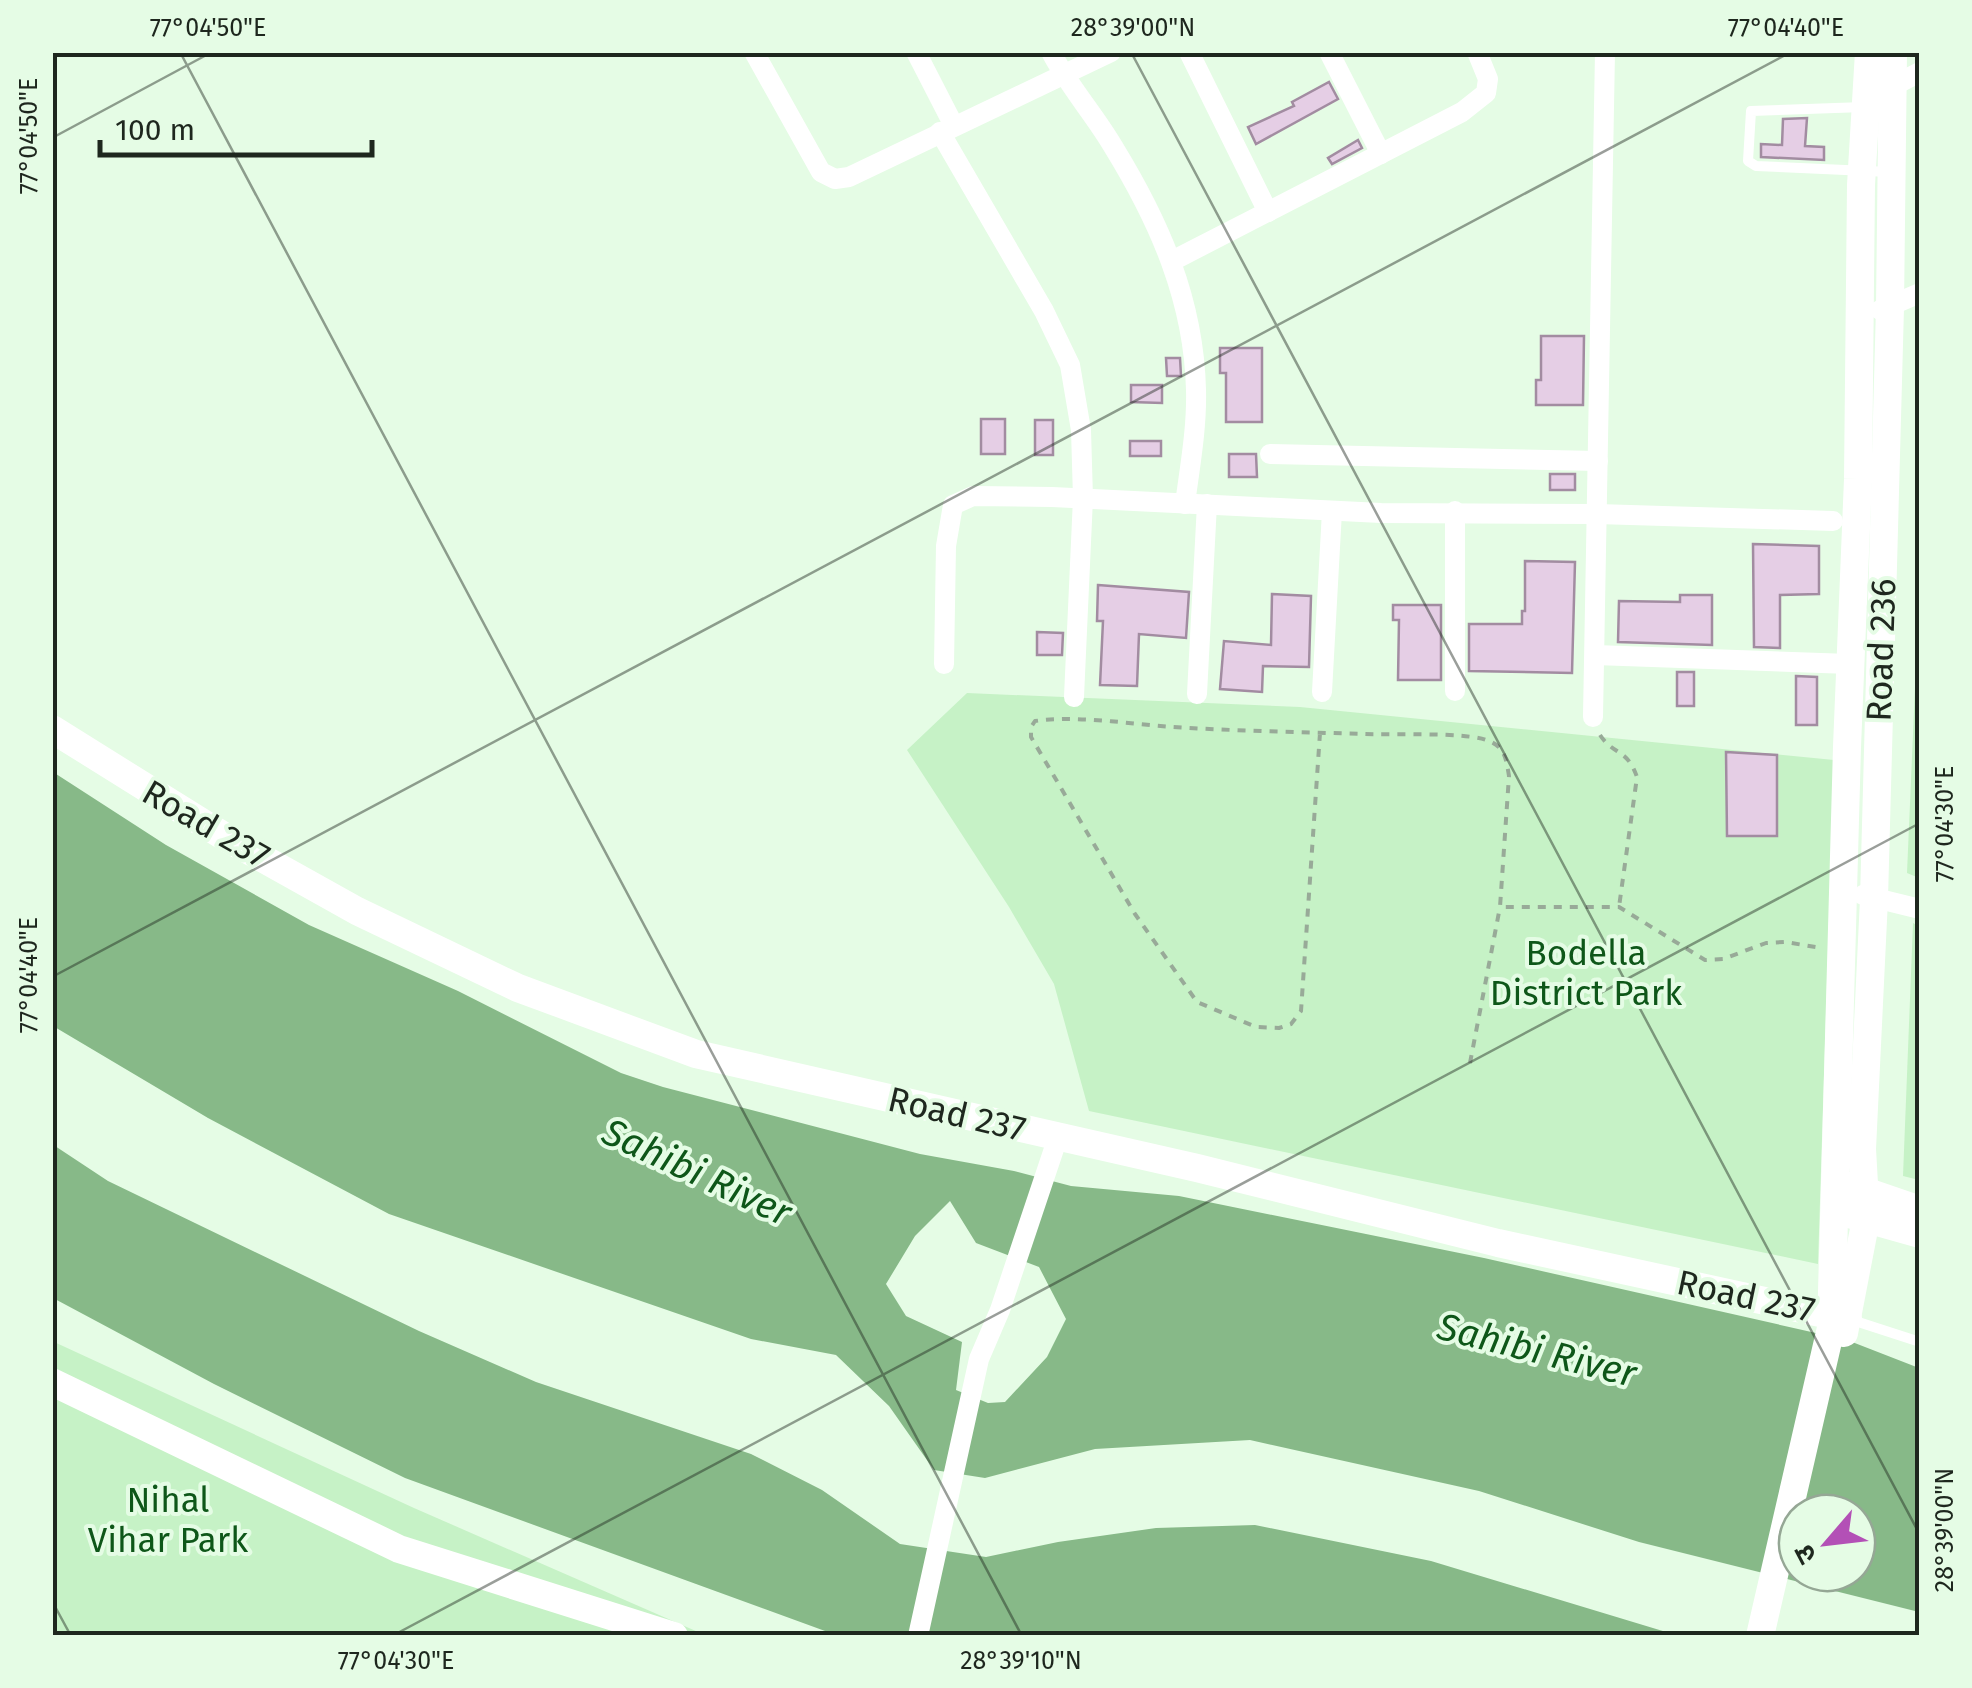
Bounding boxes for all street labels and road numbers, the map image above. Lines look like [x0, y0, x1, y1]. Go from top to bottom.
street label: Road 236 [1858, 578, 1904, 722]
street label: Road 237 [135, 771, 277, 877]
street label: Road 237 [884, 1078, 1030, 1150]
street label: Road 237 [1673, 1261, 1819, 1331]

